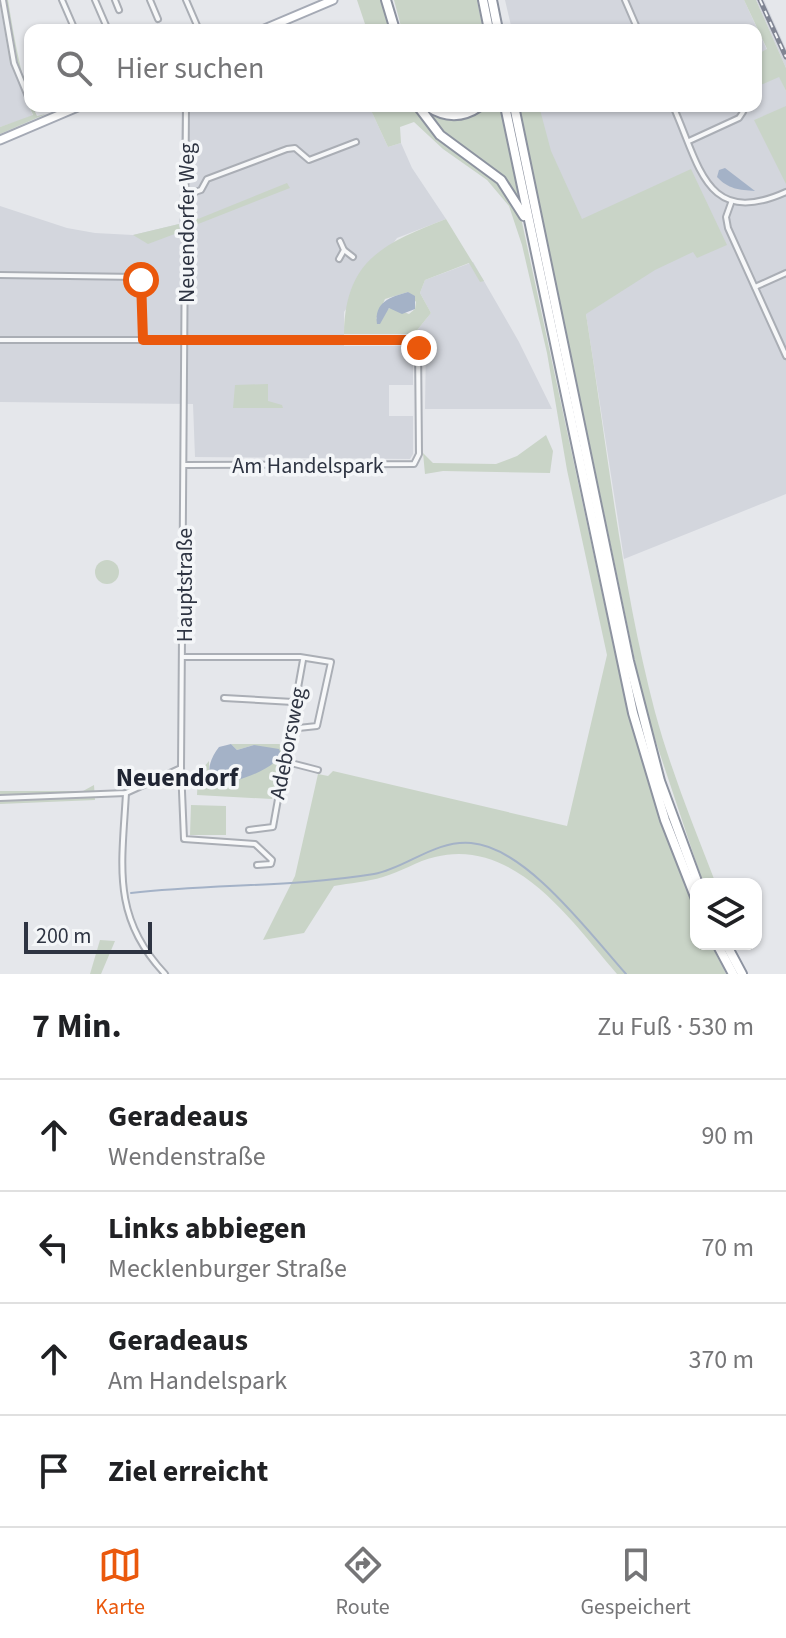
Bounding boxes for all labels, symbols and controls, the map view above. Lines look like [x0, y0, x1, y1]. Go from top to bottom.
search box [24, 24, 762, 112]
icon: search [52, 46, 96, 90]
text: Hier suchen [116, 47, 264, 90]
street label: Neuendorfer Weg [171, 143, 203, 303]
route start [123, 262, 159, 298]
route end [401, 330, 437, 366]
street label: Am Handelspark [232, 450, 384, 482]
street label: Hauptstraße [169, 528, 201, 642]
street label: Adeborsweg [261, 684, 315, 802]
district label: Neuendorf [116, 759, 239, 796]
map controls [690, 878, 762, 950]
button: layers [690, 878, 762, 950]
scale bar [24, 918, 152, 954]
text: 200 m [36, 920, 91, 952]
text: 7 Min. [32, 1002, 122, 1051]
text: Zu Fuß · 530 m [597, 1008, 754, 1045]
text: Geradeaus [108, 1095, 248, 1138]
icon: ahead [32, 1113, 76, 1157]
text: 90 m [701, 1117, 754, 1154]
text: Wendenstraße [108, 1138, 266, 1175]
text: Links abbiegen [108, 1207, 307, 1250]
icon: left [32, 1225, 76, 1269]
text: 70 m [701, 1229, 754, 1266]
text: Mecklenburger Straße [108, 1250, 347, 1287]
text: Geradeaus [108, 1319, 248, 1362]
icon: ahead [32, 1337, 76, 1381]
text: 370 m [688, 1341, 754, 1378]
text: Am Handelspark [108, 1362, 287, 1399]
icon: arrive [32, 1449, 76, 1493]
text: Ziel erreicht [108, 1450, 268, 1493]
tab: Karte [95, 1543, 145, 1623]
tab: Route [336, 1543, 390, 1623]
tab: Gespeichert [580, 1543, 691, 1623]

